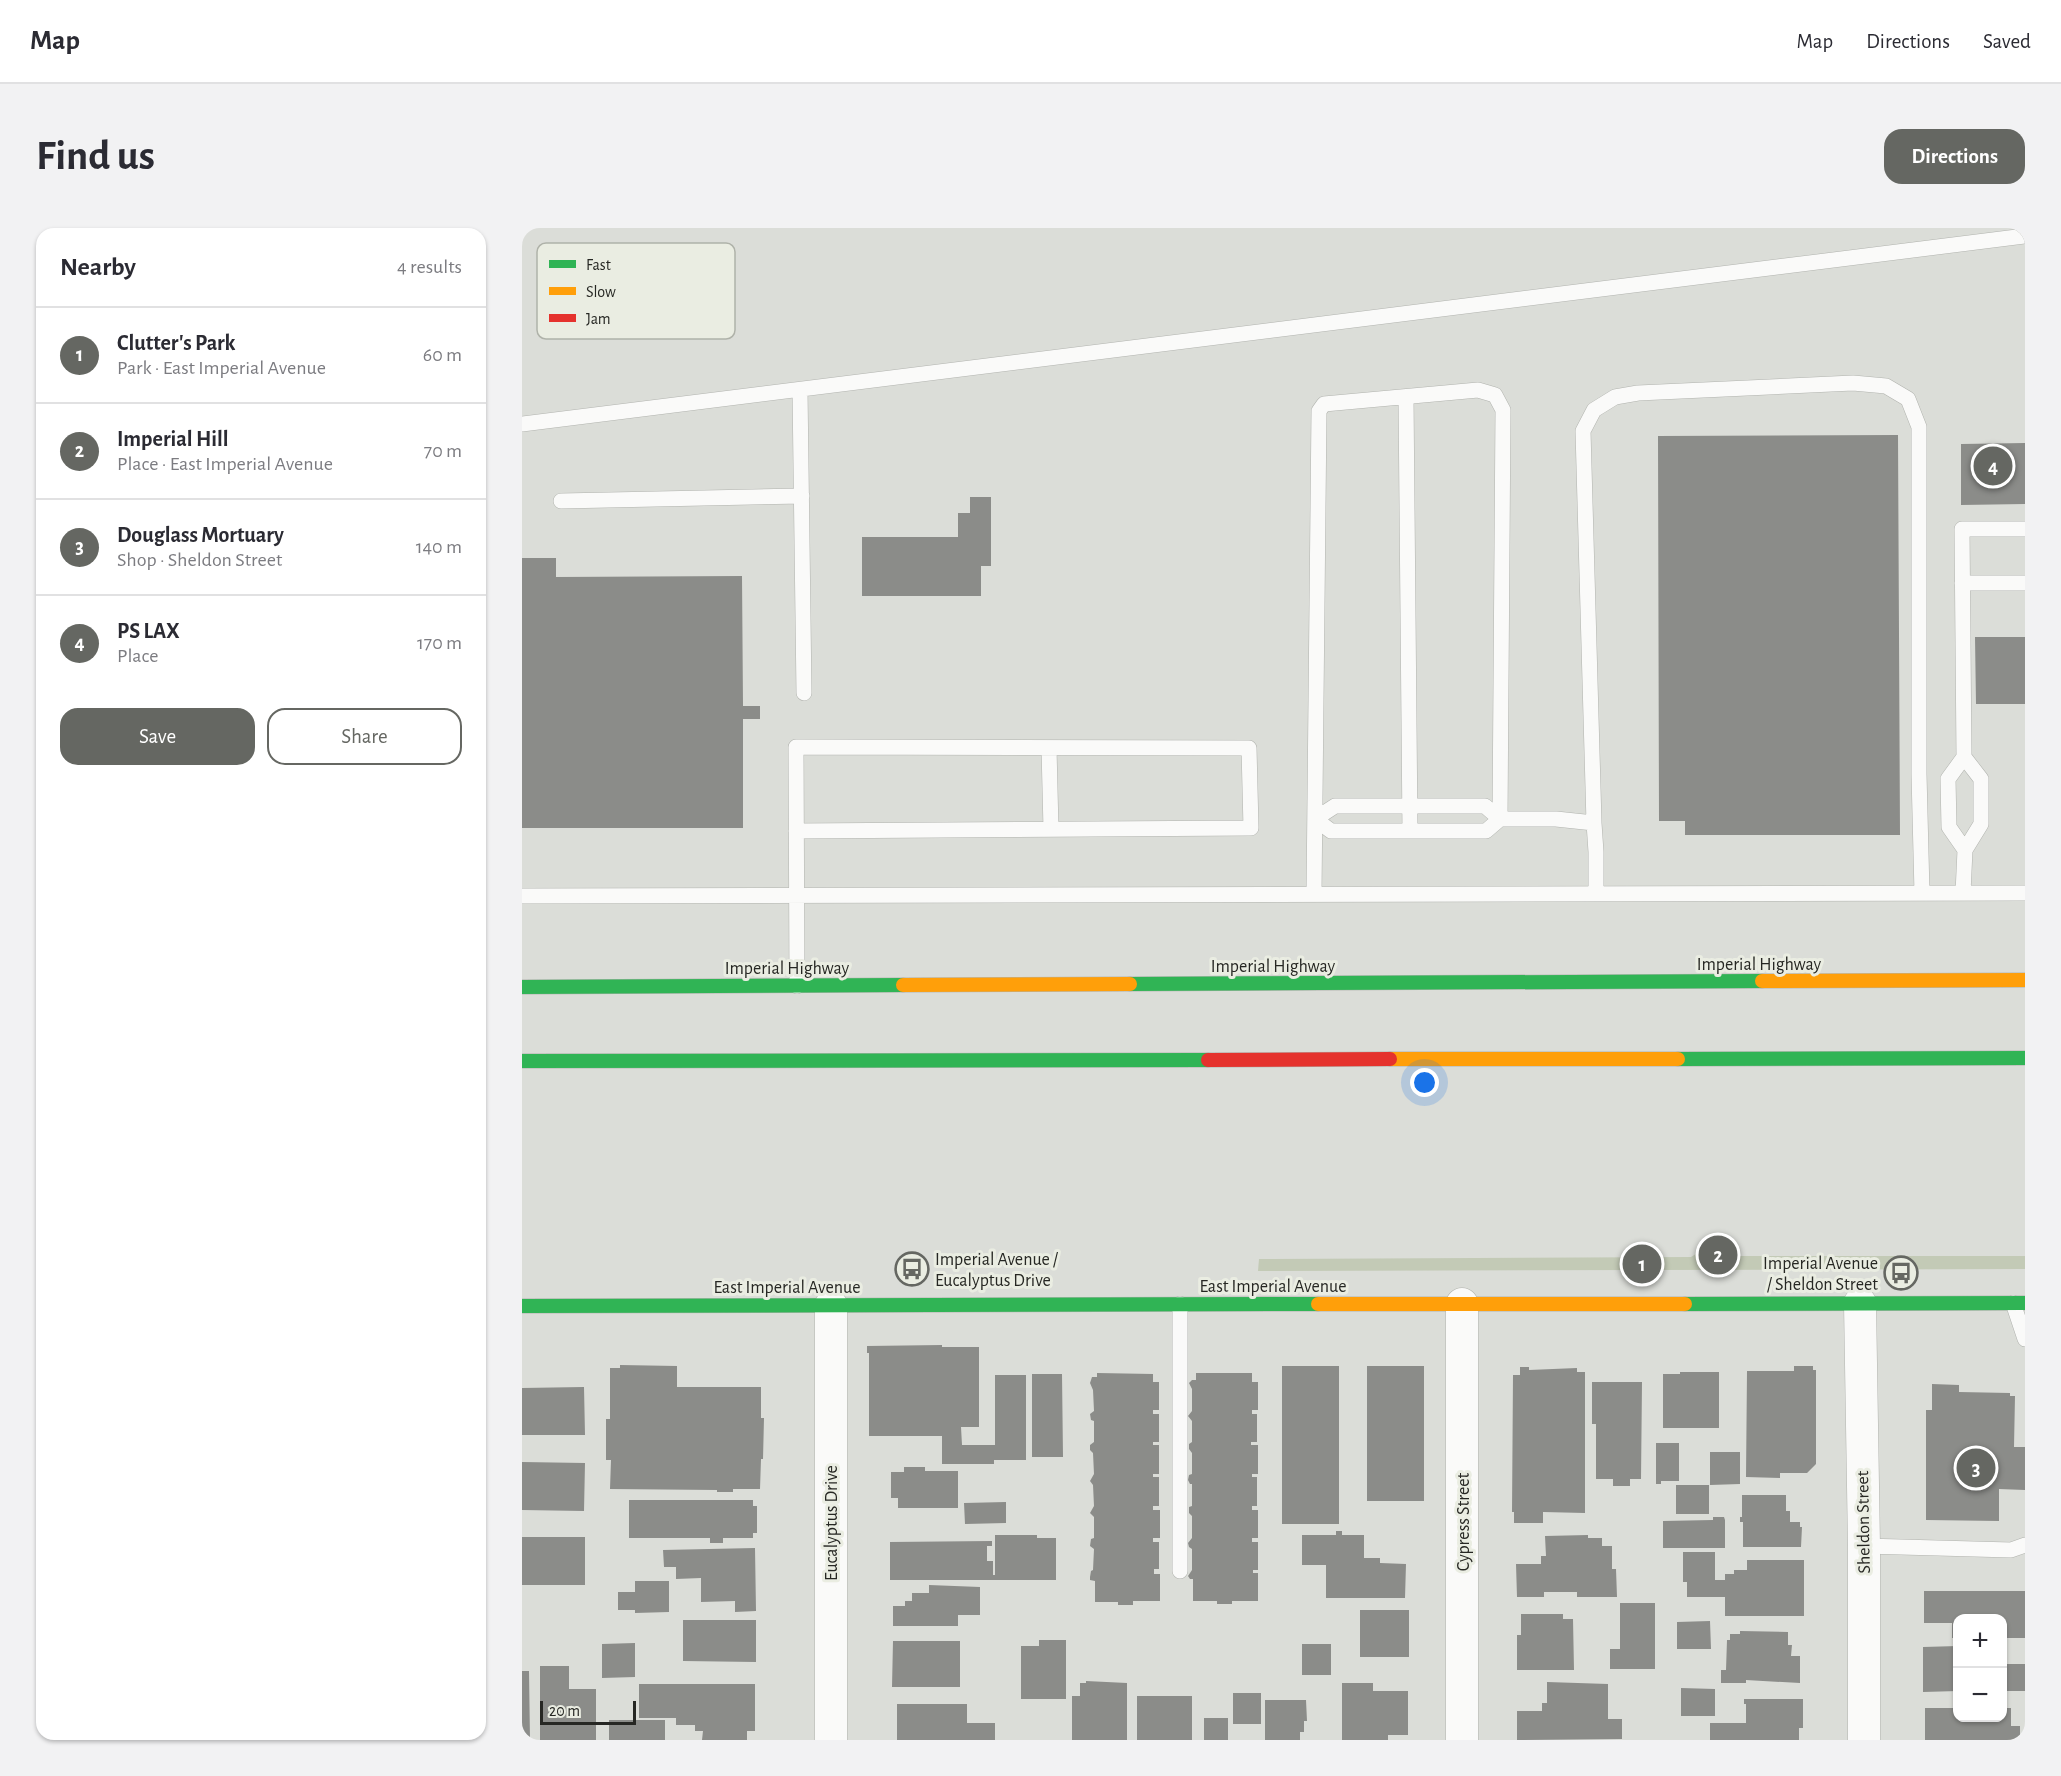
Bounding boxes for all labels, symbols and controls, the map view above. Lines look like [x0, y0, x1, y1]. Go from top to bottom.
text: Map [30, 27, 80, 55]
text: Map [1797, 31, 1833, 52]
text: Directions [1866, 31, 1950, 52]
text: Saved [1983, 31, 2031, 52]
button: Directions [1884, 129, 2025, 184]
text: Find us [36, 135, 155, 177]
legend [537, 243, 735, 339]
text: Nearby [60, 254, 136, 280]
text: 4 results [397, 257, 462, 277]
text: Fast [586, 257, 611, 273]
text: Slow [586, 284, 616, 300]
text: Jam [586, 311, 611, 327]
text: Clutter's Park [117, 332, 235, 354]
text: 1 [76, 345, 83, 365]
text: 60 m [423, 345, 462, 365]
text: Park · East Imperial Avenue [117, 358, 326, 378]
text: Imperial Hill [117, 428, 229, 450]
text: 2 [75, 441, 84, 461]
text: 70 m [424, 441, 462, 461]
pin: 4 [1974, 444, 2012, 488]
text: Place · East Imperial Avenue [117, 454, 333, 474]
text: Douglass Mortuary [117, 524, 284, 546]
text: 3 [75, 537, 84, 557]
text: 140 m [416, 537, 462, 557]
text: Shop · Sheldon Street [117, 550, 282, 570]
text: PS LAX [117, 620, 180, 642]
text: 4 [74, 633, 85, 653]
text: 170 m [417, 633, 462, 653]
text: Place [117, 646, 158, 666]
button: Save [60, 708, 255, 765]
button: Share [267, 708, 462, 765]
street label: Imperial Highway [1697, 956, 1822, 974]
street label: Imperial Highway [1211, 958, 1336, 976]
street label: Imperial Highway [725, 960, 850, 978]
your location [1410, 1068, 1439, 1097]
pin: 2 [1698, 1232, 1738, 1278]
pin: 1 [1622, 1242, 1662, 1286]
bus stop icon: Imperial Avenue / Eucalyptus Drive [894, 1251, 930, 1287]
place label: Imperial Avenue / Eucalyptus Drive [935, 1251, 1059, 1290]
place label: Imperial Avenue / Sheldon Street [1763, 1255, 1878, 1294]
bus stop icon: Imperial Avenue / Sheldon Street [1883, 1255, 1919, 1291]
street label: East Imperial Avenue [1200, 1278, 1346, 1296]
street label: East Imperial Avenue [714, 1279, 860, 1297]
pin: 3 [1956, 1446, 1996, 1490]
street label: Eucalyptus Drive [823, 1465, 841, 1581]
street label: Sheldon Street [1854, 1470, 1874, 1574]
street label: Cypress Street [1455, 1472, 1473, 1571]
map controls [1953, 1614, 2007, 1722]
button: + [1953, 1614, 2007, 1668]
button: − [1953, 1668, 2007, 1722]
scale bar [540, 1698, 636, 1726]
text: 20 m [549, 1703, 580, 1719]

